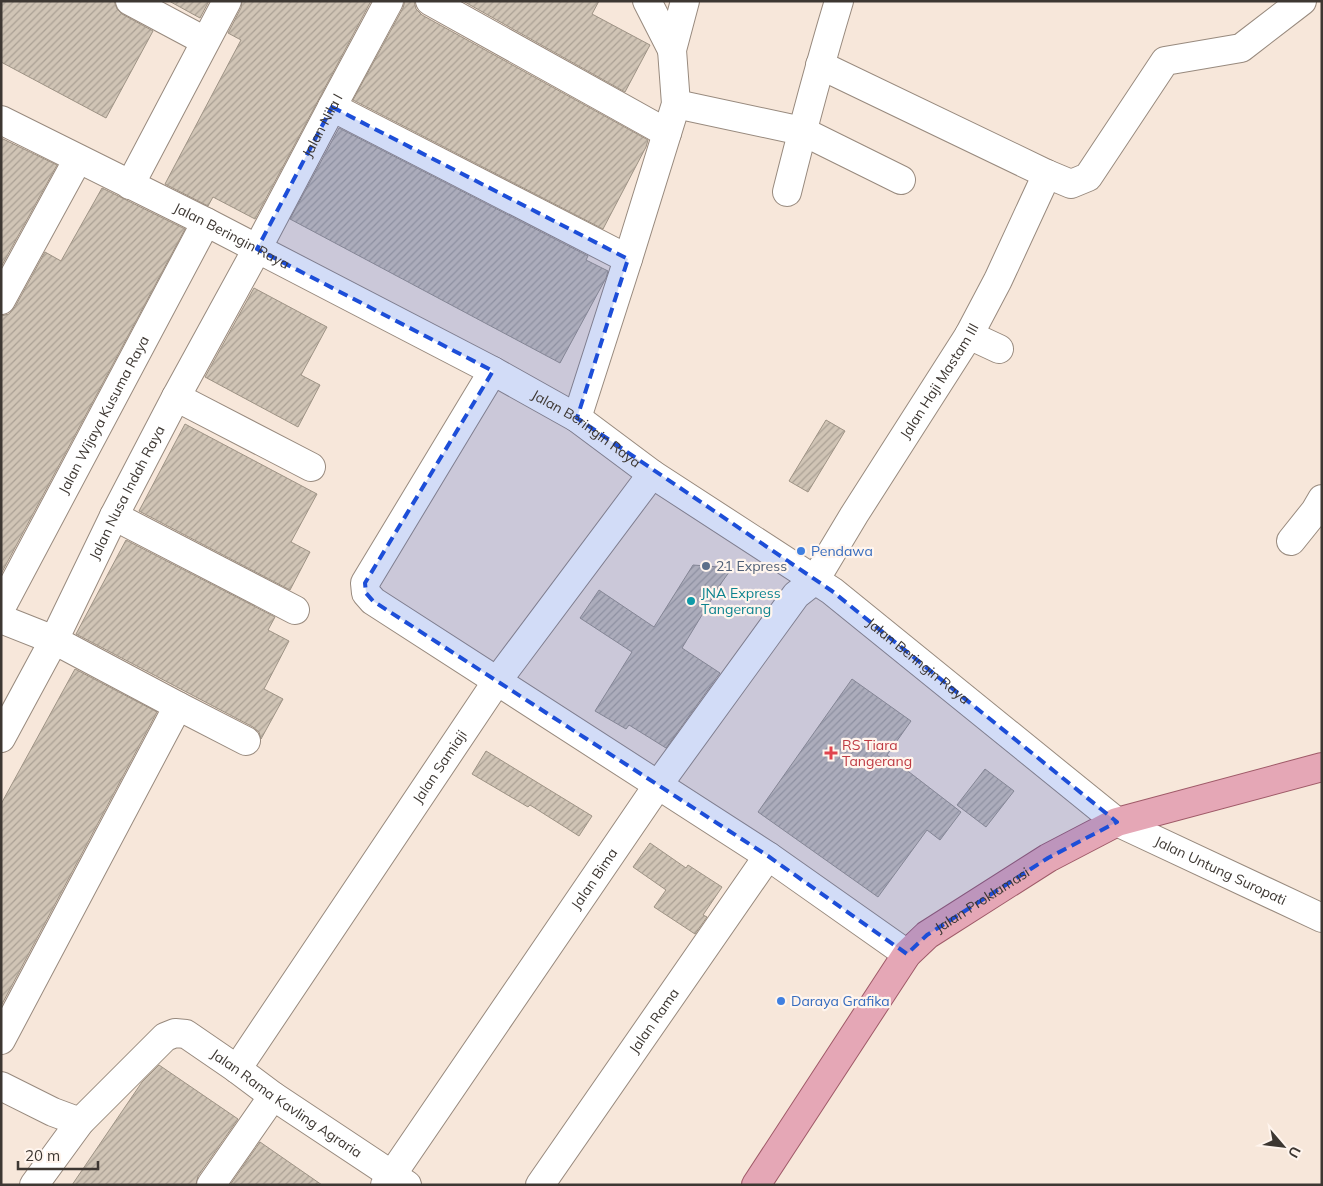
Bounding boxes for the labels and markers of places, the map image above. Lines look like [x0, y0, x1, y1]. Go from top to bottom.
place label: Pendawa [811, 542, 873, 560]
marker: Pendawa [795, 545, 807, 557]
place label: 21 Express [716, 557, 787, 575]
marker: 21 Express [700, 560, 712, 572]
place label: JNA Express Tangerang [701, 584, 781, 618]
marker: JNA Express Tangerang [685, 595, 697, 607]
place label: RS Tiara Tangerang [842, 736, 912, 770]
marker: RS Tiara Tangerang [824, 746, 838, 760]
place label: Daraya Grafika [791, 992, 890, 1010]
marker: Daraya Grafika [775, 995, 787, 1007]

